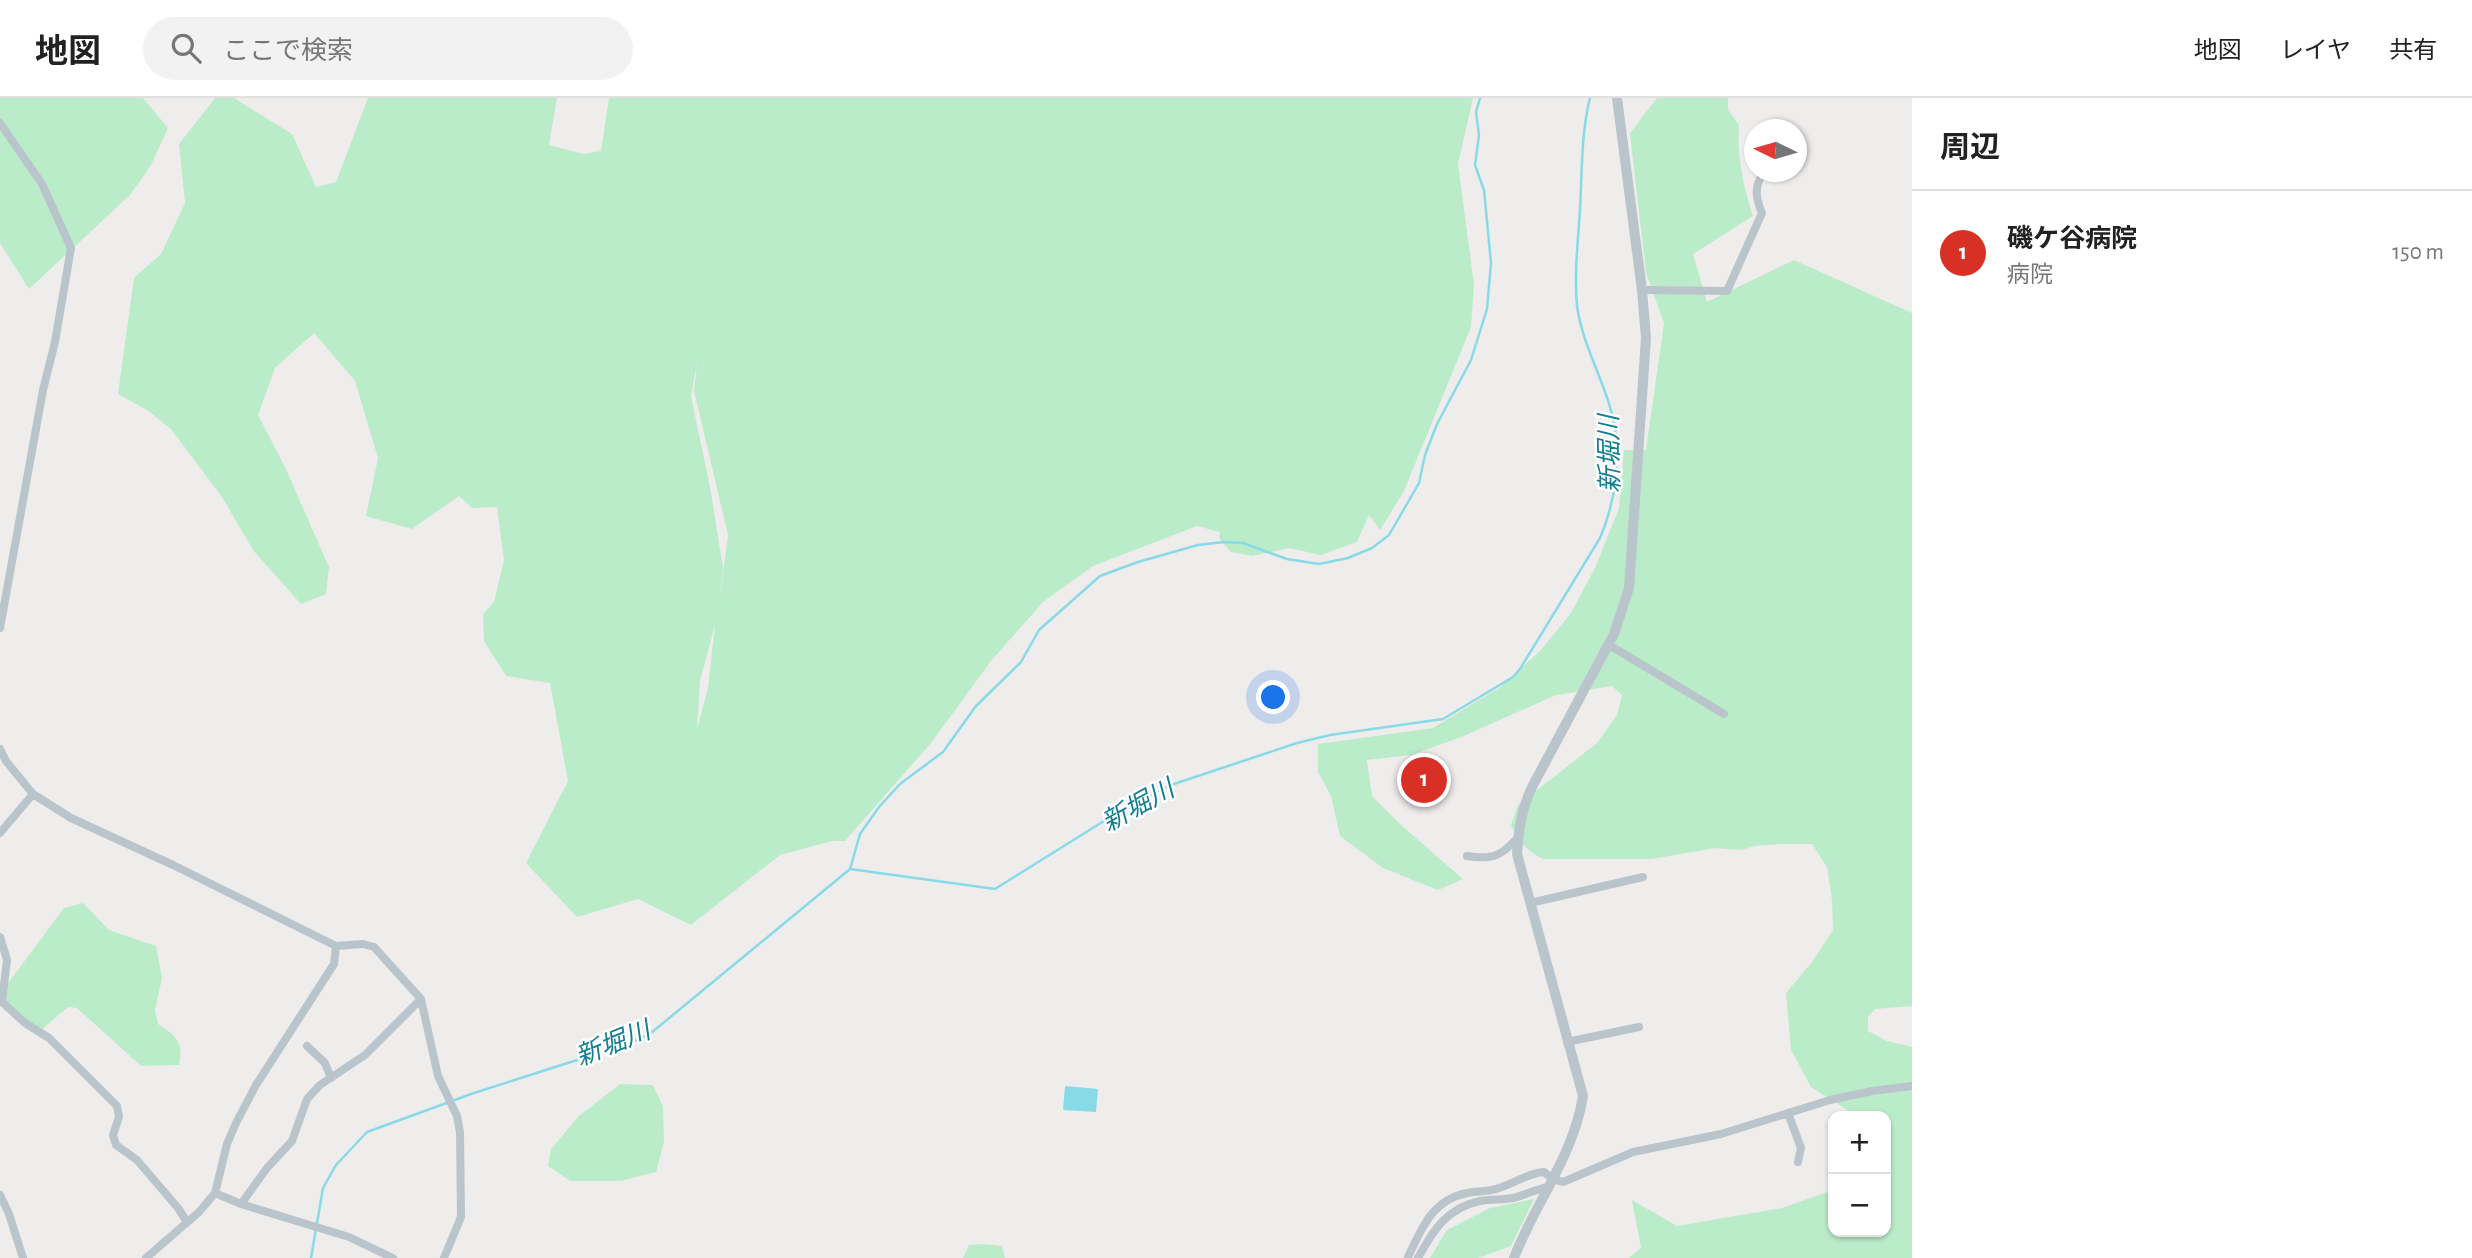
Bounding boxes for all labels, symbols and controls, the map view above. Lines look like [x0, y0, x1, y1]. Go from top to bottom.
search box [143, 17, 633, 80]
icon: search [167, 29, 205, 67]
text: 地図 [35, 36, 101, 69]
text: ここで検索 [223, 38, 353, 64]
text: 地図 [2194, 39, 2242, 63]
text: レイヤ [2280, 39, 2351, 63]
text: 共有 [2389, 39, 2437, 63]
north arrow [1744, 119, 1807, 182]
text: 周辺 [1940, 133, 2000, 163]
text: 磯ケ谷病院 [2007, 226, 2137, 252]
text: 1 [1959, 241, 1967, 264]
text: 150 m [2392, 241, 2444, 264]
text: 病院 [2007, 264, 2053, 287]
water label: 新堀川 [1595, 412, 1624, 493]
your location [1256, 680, 1290, 714]
pin: 1 [1401, 754, 1447, 806]
water label: 新堀川 [1097, 773, 1181, 836]
water label: 新堀川 [572, 1015, 657, 1071]
map controls [1828, 1111, 1891, 1237]
button: + [1828, 1111, 1891, 1174]
button: − [1828, 1174, 1891, 1237]

